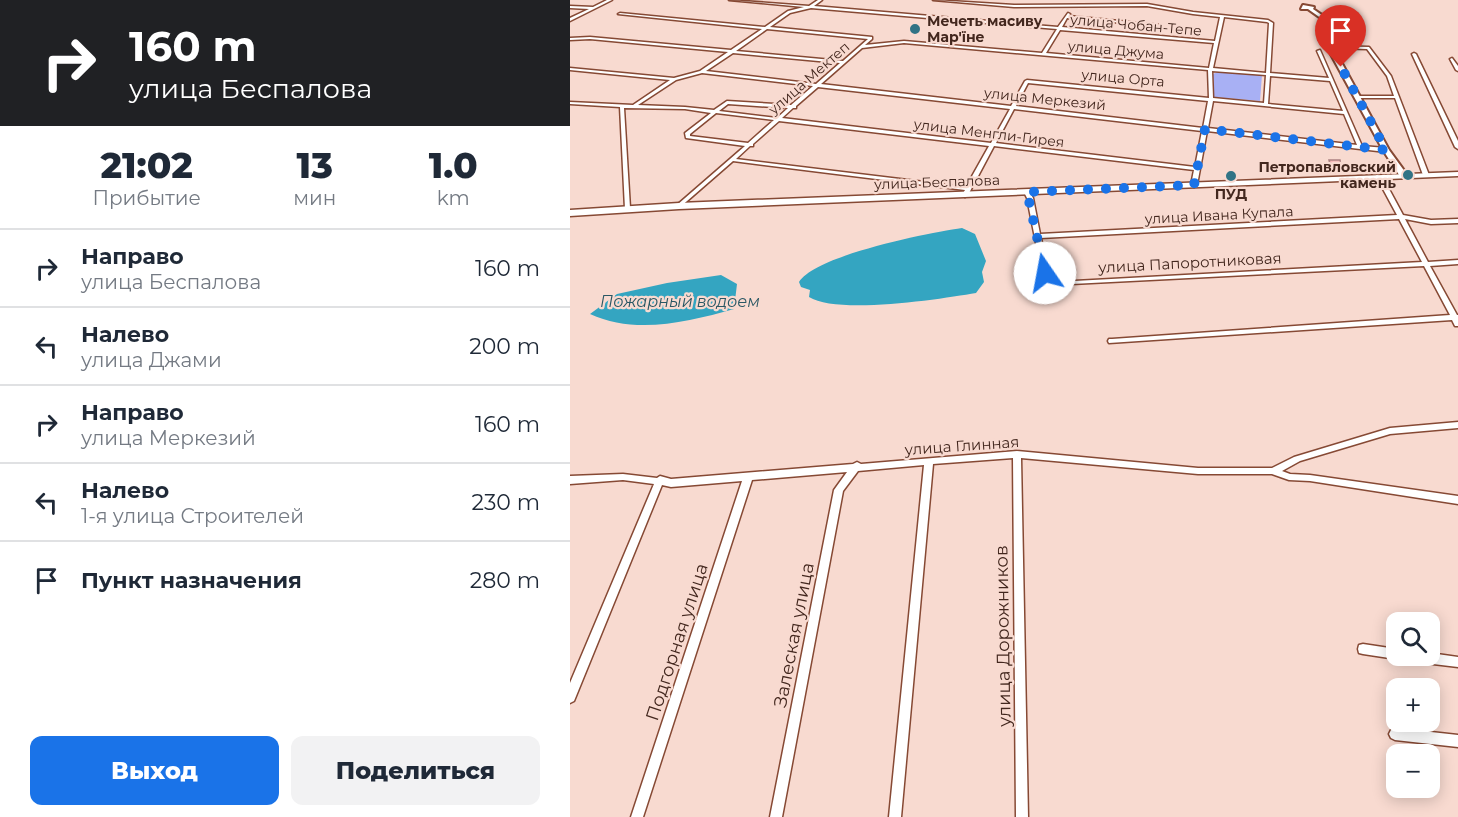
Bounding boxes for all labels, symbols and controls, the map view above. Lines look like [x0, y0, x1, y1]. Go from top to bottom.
pin [1315, 5, 1366, 67]
street label: улица Чобан-Тепе [1068, 10, 1203, 40]
place label: Мечеть масиву Мар'їне [927, 12, 1043, 46]
icon: arrive [1324, 14, 1357, 47]
text: 160 m [129, 20, 257, 72]
marker: Мечеть масиву Мар'їне [908, 22, 922, 36]
icon: right [30, 24, 108, 102]
street label: улица Джума [1066, 37, 1165, 63]
street label: улица Мектеп [764, 38, 853, 119]
street label: улица Орта [1080, 65, 1165, 91]
text: улица Беспалова [129, 72, 372, 105]
street label: улица Меркезий [982, 84, 1107, 114]
street label: улица Менгли-Гирея [912, 115, 1065, 151]
text: 21:02 [100, 143, 193, 187]
text: 13 [297, 143, 333, 187]
text: 1.0 [429, 143, 478, 187]
place label: Петропавловский камень [1258, 158, 1397, 192]
marker: Петропавловский камень [1401, 168, 1415, 182]
marker: ПУД [1224, 169, 1238, 183]
street label: улица Беспалова [873, 171, 1000, 193]
place label: ПУД [1215, 185, 1248, 203]
text: Прибытие [92, 186, 201, 210]
text: мин [293, 186, 336, 210]
text: km [437, 186, 470, 210]
street label: улица Ивана Купала [1143, 202, 1294, 228]
position arrow [1013, 241, 1077, 305]
text: Направо [81, 243, 184, 270]
street label: улица Папоротниковая [1097, 248, 1282, 277]
icon: right [30, 252, 63, 285]
text: 160 m [475, 255, 540, 282]
text: улица Беспалова [81, 270, 261, 294]
water label: Пожарный водоем [600, 292, 760, 311]
text: Налево [81, 321, 169, 348]
icon: left [30, 330, 63, 363]
text: 200 m [469, 333, 540, 360]
text: улица Джами [81, 348, 222, 372]
text: Направо [81, 399, 184, 426]
icon: right [30, 408, 63, 441]
text: 160 m [475, 411, 540, 438]
text: улица Меркезий [81, 426, 256, 450]
street label: улица Глинная [903, 432, 1020, 459]
text: Налево [81, 477, 169, 504]
icon: left [30, 486, 63, 519]
text: 230 m [471, 489, 540, 516]
text: 1-я улица Строителей [81, 504, 304, 528]
street label: улица Дорожников [990, 545, 1016, 728]
street label: Подгорная улица [641, 560, 713, 724]
street label: Залеская улица [769, 561, 819, 709]
icon: arrive [30, 564, 63, 597]
text: Пункт назначения [81, 567, 302, 594]
text: 280 m [470, 567, 540, 594]
map controls [1386, 612, 1440, 798]
button: search [1386, 612, 1440, 666]
button: + [1386, 678, 1440, 732]
button: Выход [30, 736, 279, 805]
button: Поделиться [291, 736, 540, 805]
button: − [1386, 744, 1440, 798]

